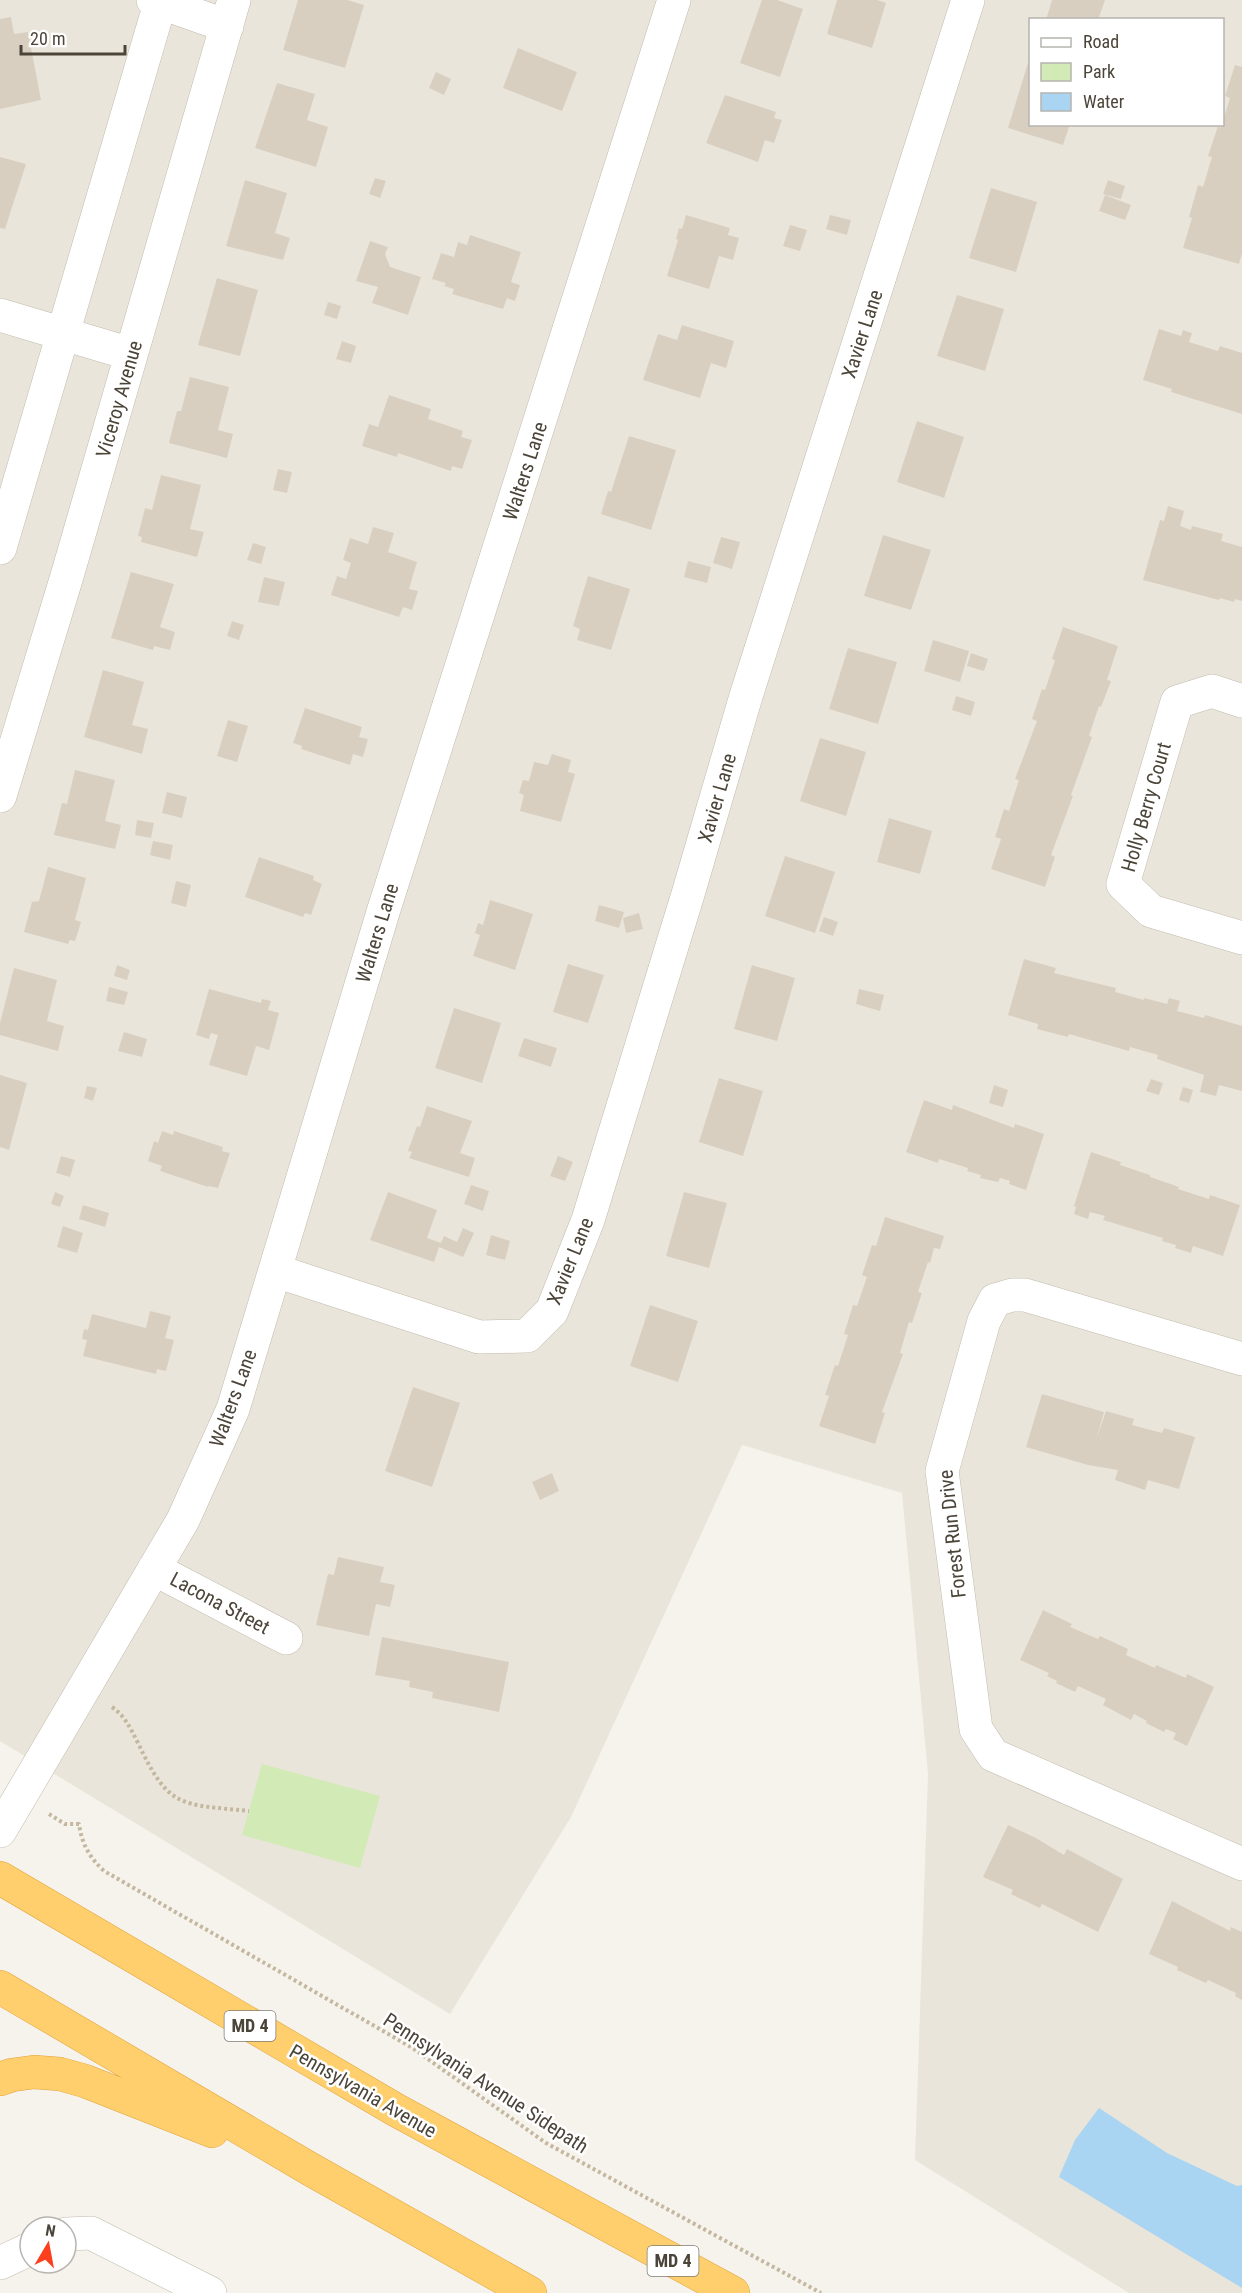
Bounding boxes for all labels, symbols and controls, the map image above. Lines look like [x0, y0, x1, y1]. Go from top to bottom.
scale bar [21, 18, 124, 56]
legend [1029, 18, 1224, 126]
text: 20 m [30, 28, 65, 49]
text: Road [1083, 31, 1119, 52]
text: Park [1083, 61, 1115, 82]
text: Water [1083, 91, 1125, 112]
street label: Xavier Lane [836, 287, 888, 381]
street label: Viceroy Avenue [91, 338, 147, 460]
street label: Walters Lane [498, 419, 552, 523]
street label: Holly Berry Court [1116, 739, 1176, 875]
street label: Xavier Lane [693, 751, 741, 845]
street label: Walters Lane [351, 881, 403, 985]
street label: Xavier Lane [542, 1214, 598, 1308]
street label: Walters Lane [204, 1346, 262, 1450]
street label: Forest Run Drive [933, 1469, 971, 1599]
street label: Lacona Street [166, 1567, 274, 1639]
street label: Pennsylvania Avenue Sidepath [379, 2008, 593, 2158]
road number: MD 4 [224, 2011, 276, 2041]
street label: Pennsylvania Avenue [285, 2039, 441, 2143]
north arrow [18, 2215, 78, 2275]
text: N [44, 2221, 57, 2241]
road number: MD 4 [648, 2246, 698, 2276]

